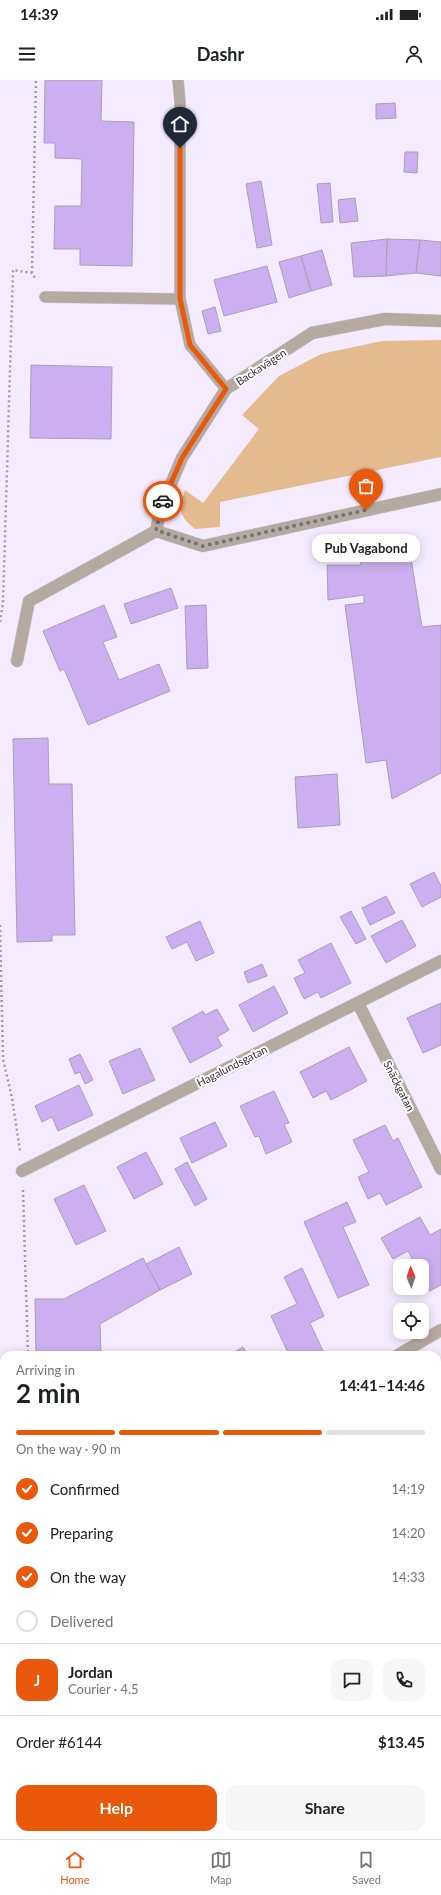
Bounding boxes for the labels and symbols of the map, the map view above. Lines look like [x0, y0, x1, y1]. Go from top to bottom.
pin [163, 107, 197, 148]
street label: Backavägen [233, 346, 288, 388]
pin [349, 469, 383, 510]
courier [143, 481, 183, 521]
callout: Pub Vagabond [312, 534, 420, 562]
street label: Hagalundsgatan [194, 1042, 269, 1089]
street label: Snäckgatan [381, 1058, 418, 1113]
north arrow [393, 1259, 429, 1295]

